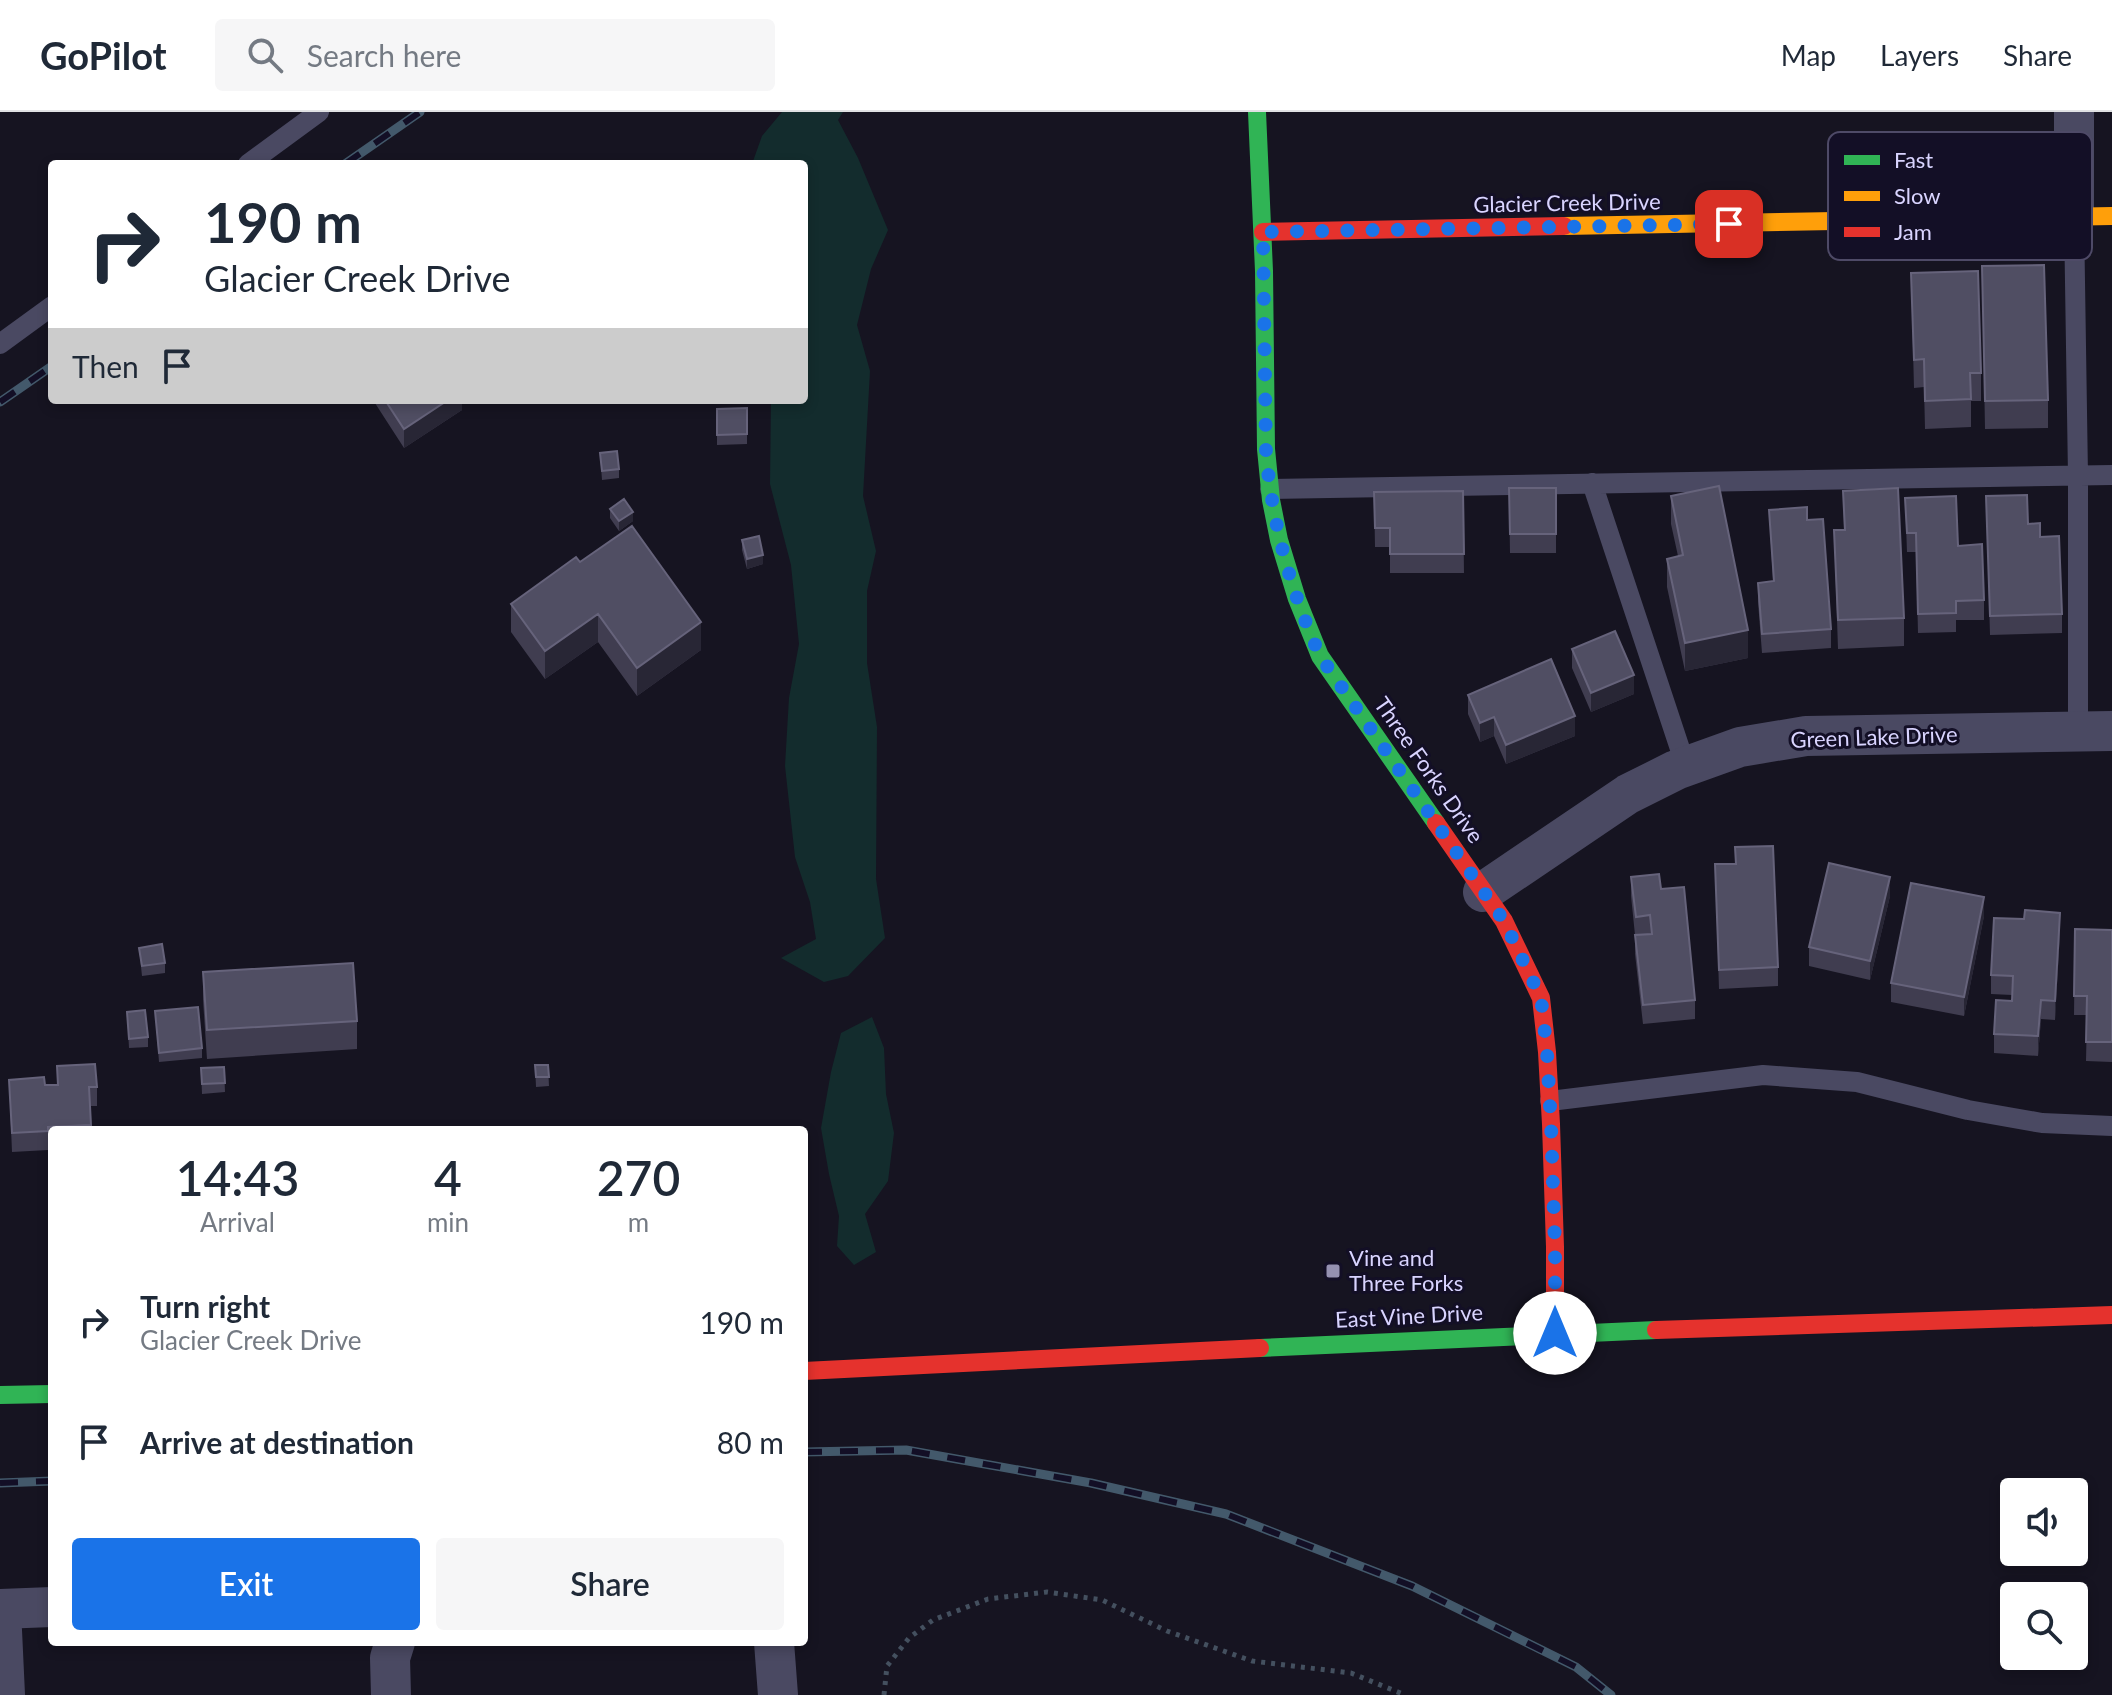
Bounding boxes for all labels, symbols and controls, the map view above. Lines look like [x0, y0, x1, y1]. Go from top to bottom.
search box [215, 19, 775, 91]
text: GoPilot [40, 32, 167, 78]
icon: search [243, 33, 287, 77]
text: Search here [307, 37, 461, 73]
text: Map [1781, 38, 1836, 72]
text: Layers [1880, 38, 1959, 72]
text: Share [2003, 38, 2072, 72]
legend [1828, 132, 2092, 260]
text: Fast [1894, 146, 1933, 173]
text: Slow [1894, 182, 1941, 209]
street label: Glacier Creek Drive [1473, 187, 1661, 218]
text: 190 m [204, 188, 362, 255]
pin [1695, 190, 1763, 258]
icon: right [72, 192, 176, 296]
icon: arrive [1707, 202, 1751, 246]
text: Jam [1894, 218, 1932, 245]
text: Glacier Creek Drive [204, 256, 511, 300]
icon: arrive [155, 344, 199, 388]
text: Then [72, 348, 139, 384]
street label: Three Forks Drive [1369, 691, 1490, 848]
street label: Green Lake Drive [1790, 720, 1958, 753]
text: 14:43 [176, 1149, 299, 1206]
text: 4 [434, 1149, 462, 1206]
text: 270 [597, 1149, 680, 1206]
text: Arrival [200, 1206, 275, 1238]
text: min [427, 1206, 469, 1238]
text: m [628, 1206, 649, 1238]
place label: Vine and Three Forks [1349, 1244, 1463, 1296]
marker: Vine and Three Forks [1324, 1262, 1342, 1280]
text: Turn right [140, 1288, 270, 1324]
position arrow [1513, 1291, 1597, 1375]
street label: East Vine Drive [1334, 1298, 1484, 1333]
icon: right [72, 1300, 116, 1344]
text: 190 m [699, 1304, 784, 1340]
text: Glacier Creek Drive [140, 1324, 361, 1356]
icon: arrive [72, 1420, 116, 1464]
text: Arrive at destination [140, 1424, 414, 1460]
text: 80 m [717, 1424, 784, 1460]
map controls [2000, 1478, 2088, 1670]
button: sound [2000, 1478, 2088, 1566]
button: Exit [72, 1538, 420, 1630]
button: Share [436, 1538, 784, 1630]
button: search [2000, 1582, 2088, 1670]

